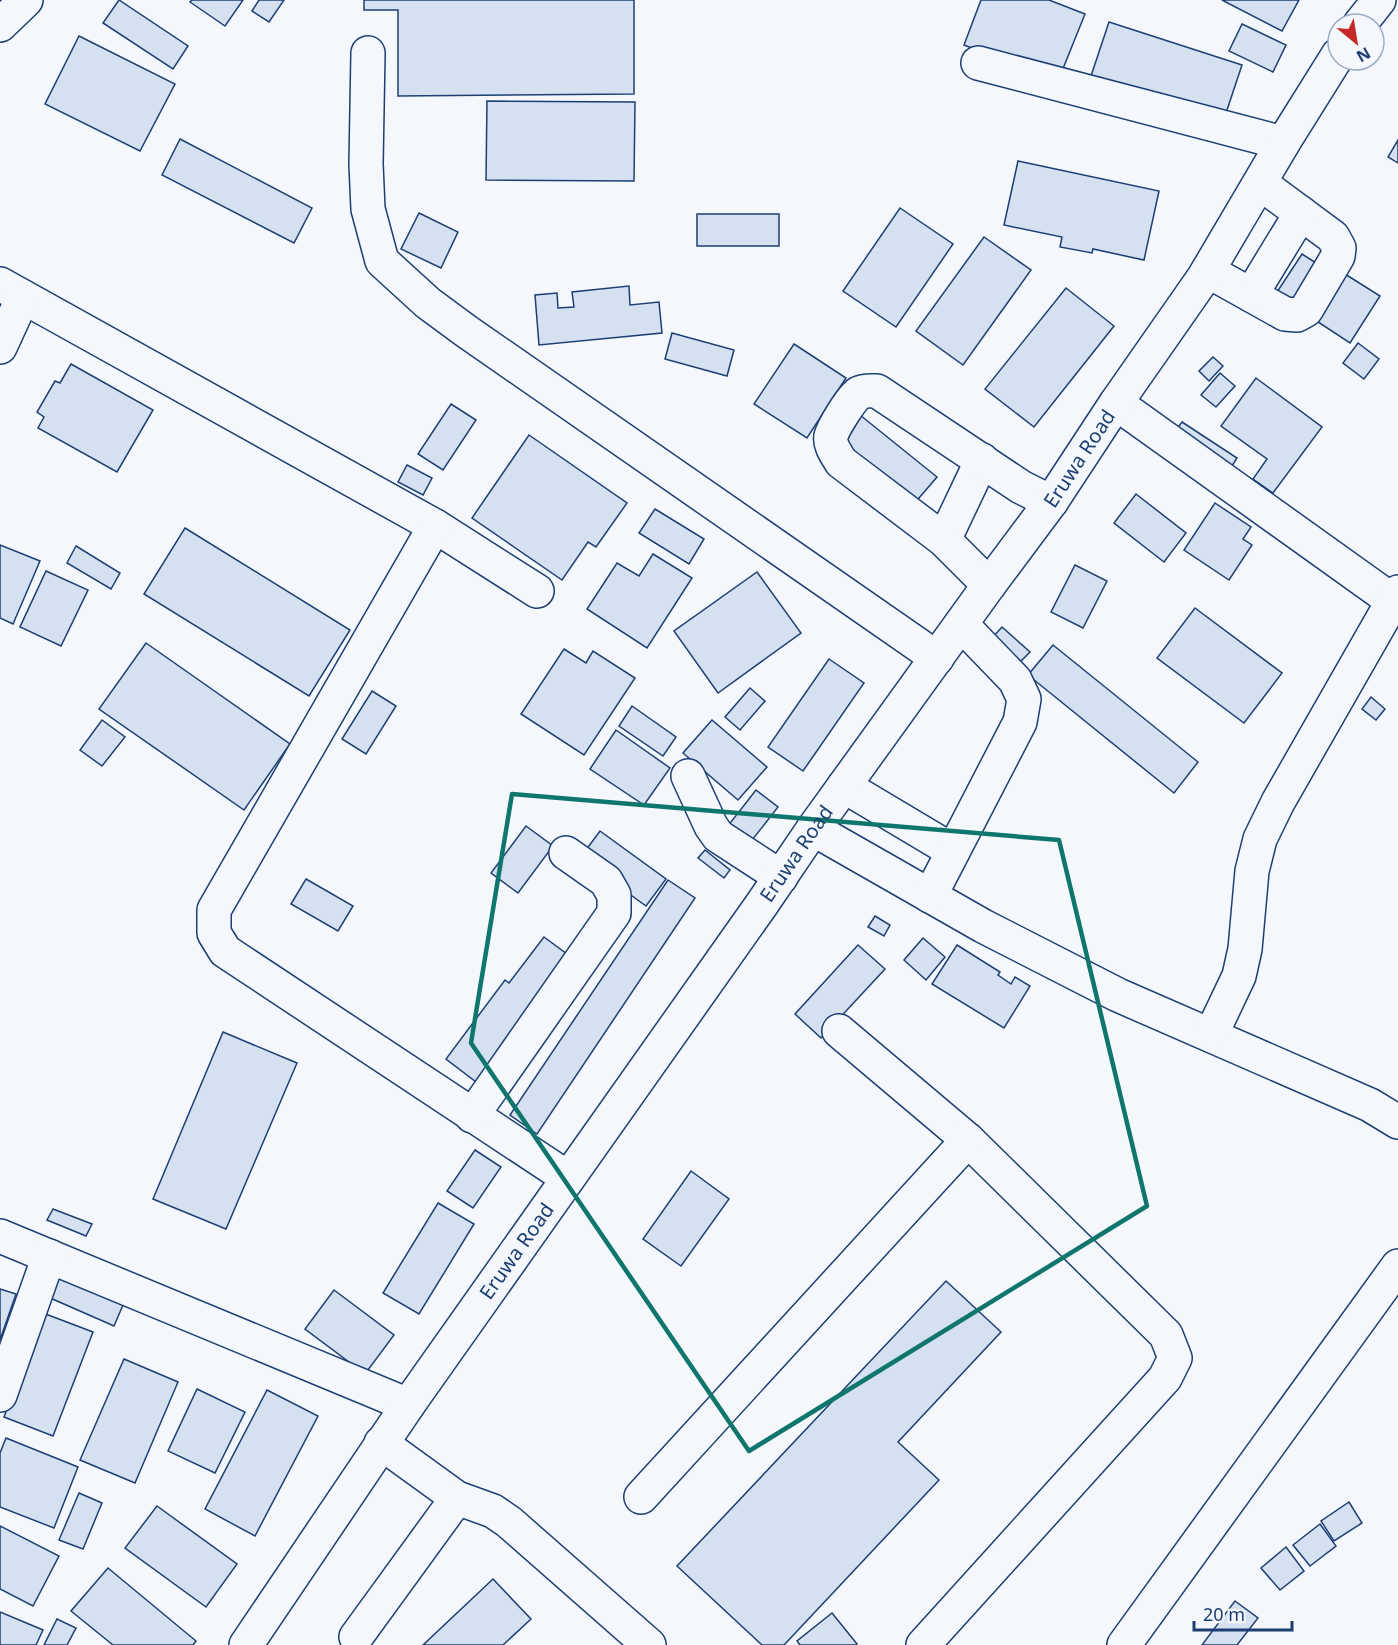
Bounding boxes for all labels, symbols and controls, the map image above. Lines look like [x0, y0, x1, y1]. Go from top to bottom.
north arrow [1326, 12, 1386, 72]
text: N [1352, 42, 1375, 68]
street label: Eruwa Road [1037, 404, 1121, 513]
street label: Eruwa Road [753, 799, 839, 907]
street label: Eruwa Road [473, 1197, 560, 1304]
scale bar [1194, 1594, 1292, 1632]
text: 20 m [1203, 1602, 1245, 1626]

